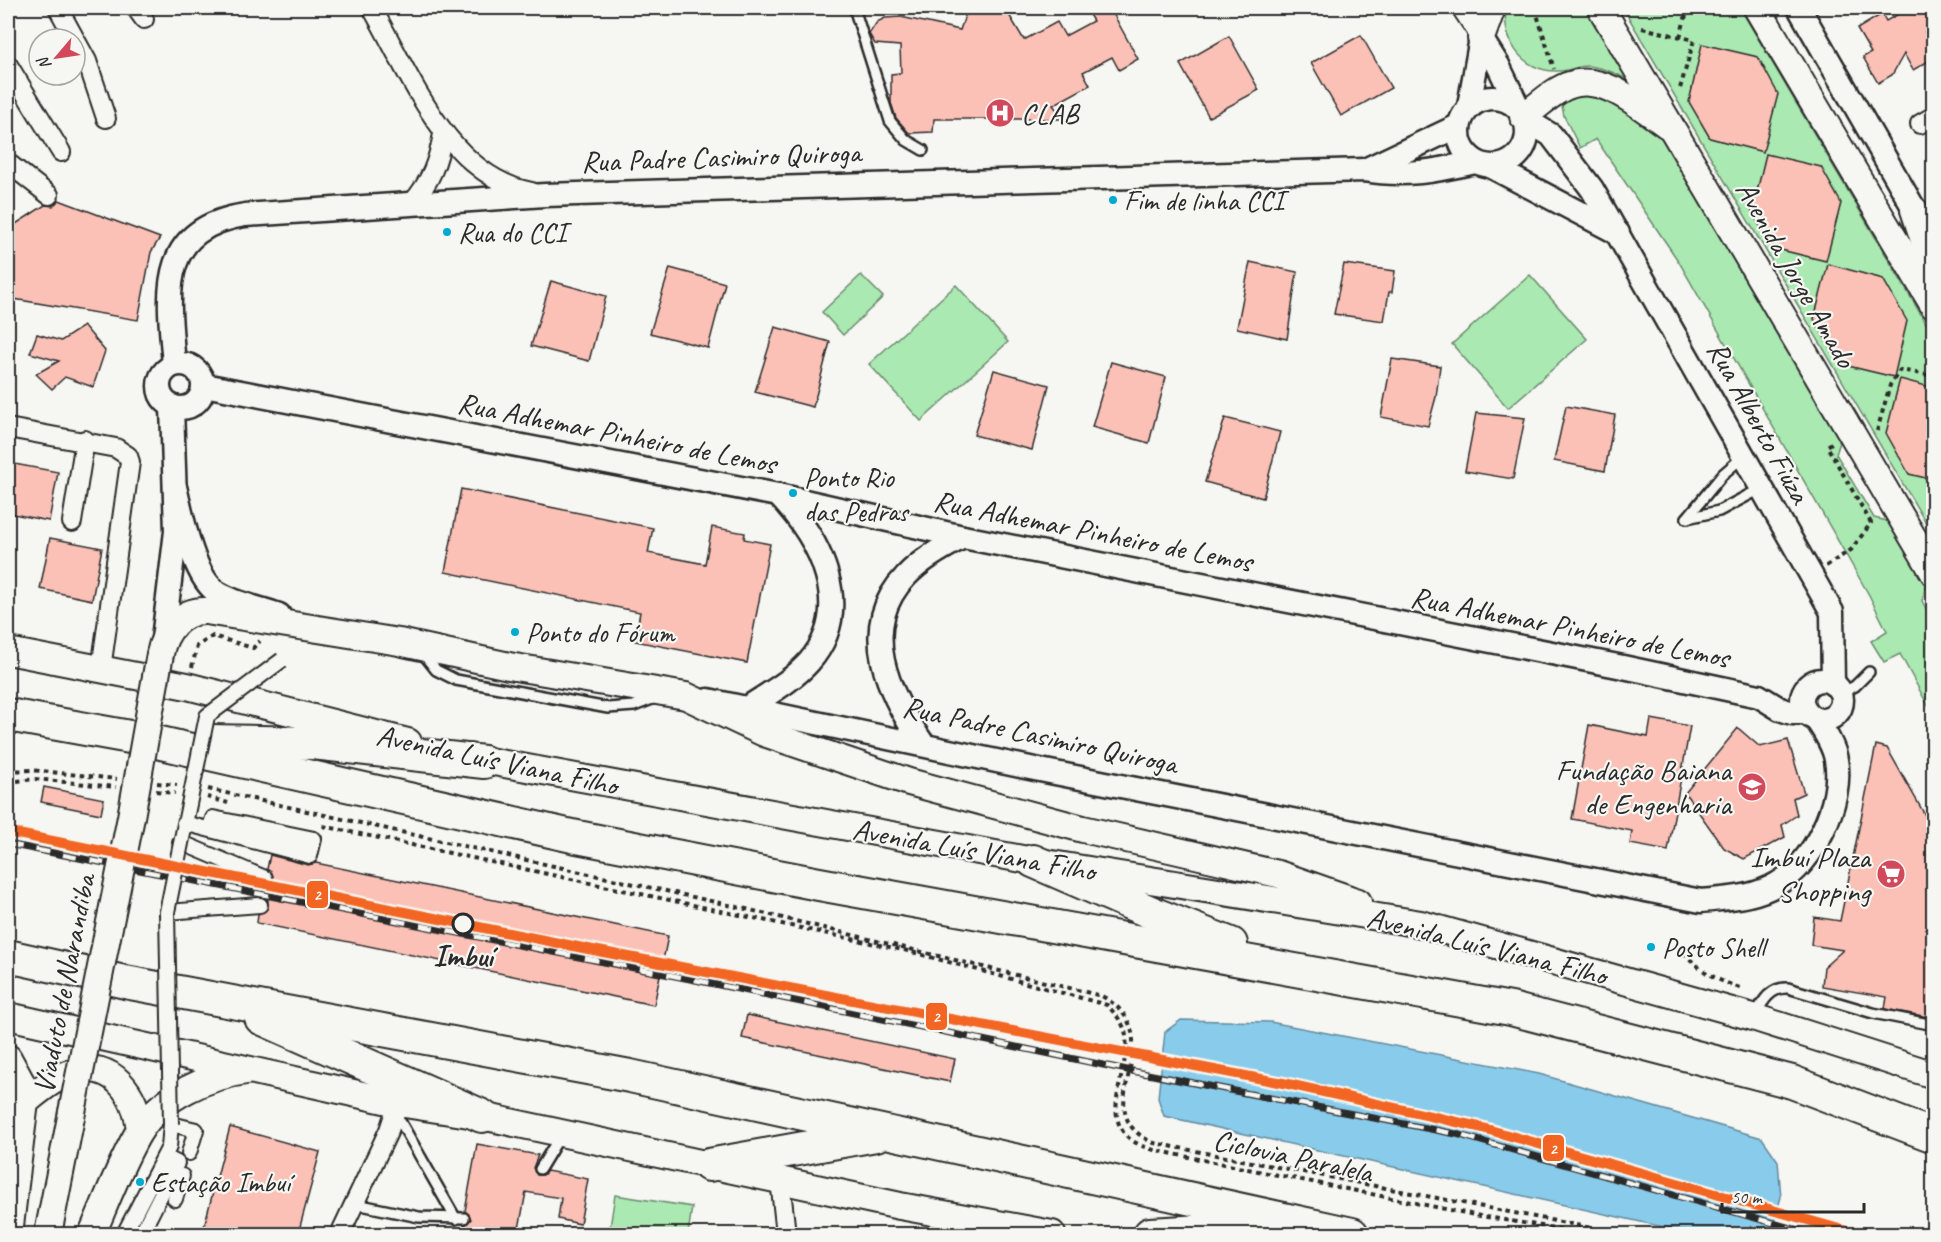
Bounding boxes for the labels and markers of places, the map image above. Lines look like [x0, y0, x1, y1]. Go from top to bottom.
place label: CLAB [1021, 94, 1081, 132]
hospital icon: CLAB [984, 97, 1016, 129]
place label: Fim de linha CCI [1124, 183, 1290, 218]
marker: Fim de linha CCI [1107, 194, 1119, 206]
place label: Rua do CCI [458, 215, 572, 250]
marker: Rua do CCI [441, 226, 453, 238]
place label: Ponto Rio das Pedras [804, 460, 910, 529]
marker: Ponto Rio das Pedras [787, 487, 799, 499]
place label: Ponto do Fórum [526, 615, 676, 650]
marker: Ponto do Fórum [509, 626, 521, 638]
place label: Fundação Baiana de Engenharia [1556, 751, 1733, 823]
school or university icon: Fundação Baiana de Engenharia [1736, 771, 1768, 803]
place label: Imbuí Plaza Shopping [1750, 838, 1872, 910]
supermarket icon: Imbuí Plaza Shopping [1875, 858, 1907, 890]
marker: Imbuí [452, 913, 474, 935]
place label: Posto Shell [1662, 930, 1770, 965]
place label: Imbuí [433, 937, 499, 975]
marker: Posto Shell [1645, 941, 1657, 953]
place label: Estação Imbuí [151, 1165, 296, 1200]
marker: Estação Imbuí [134, 1176, 146, 1188]

